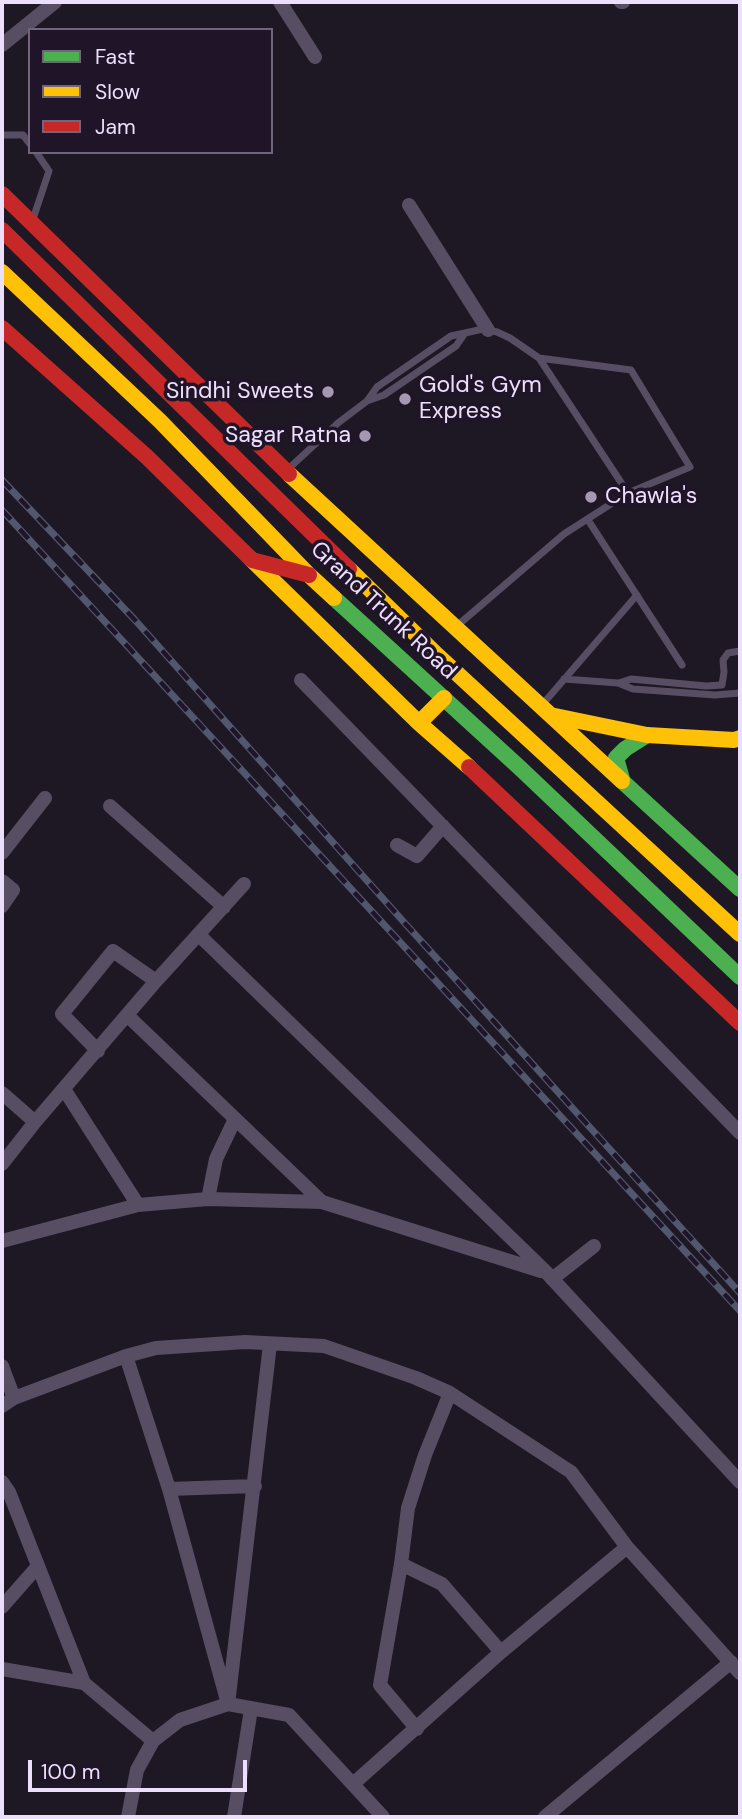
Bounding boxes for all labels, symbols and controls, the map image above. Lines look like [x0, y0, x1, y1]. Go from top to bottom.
legend [28, 28, 273, 154]
text: Fast [95, 43, 135, 71]
text: Slow [95, 78, 140, 106]
text: Jam [95, 113, 136, 141]
place label: Gold's Gym Express [419, 372, 542, 426]
place label: Sindhi Sweets [166, 378, 314, 406]
marker: Sindhi Sweets [320, 384, 336, 400]
marker: Gold's Gym Express [397, 391, 413, 407]
place label: Sagar Ratna [225, 422, 351, 450]
marker: Sagar Ratna [357, 428, 373, 444]
place label: Chawla's [605, 483, 697, 511]
marker: Chawla's [583, 489, 599, 505]
street label: Grand Trunk Road [304, 536, 462, 686]
scale bar [32, 1745, 250, 1789]
text: 100 m [41, 1758, 101, 1786]

